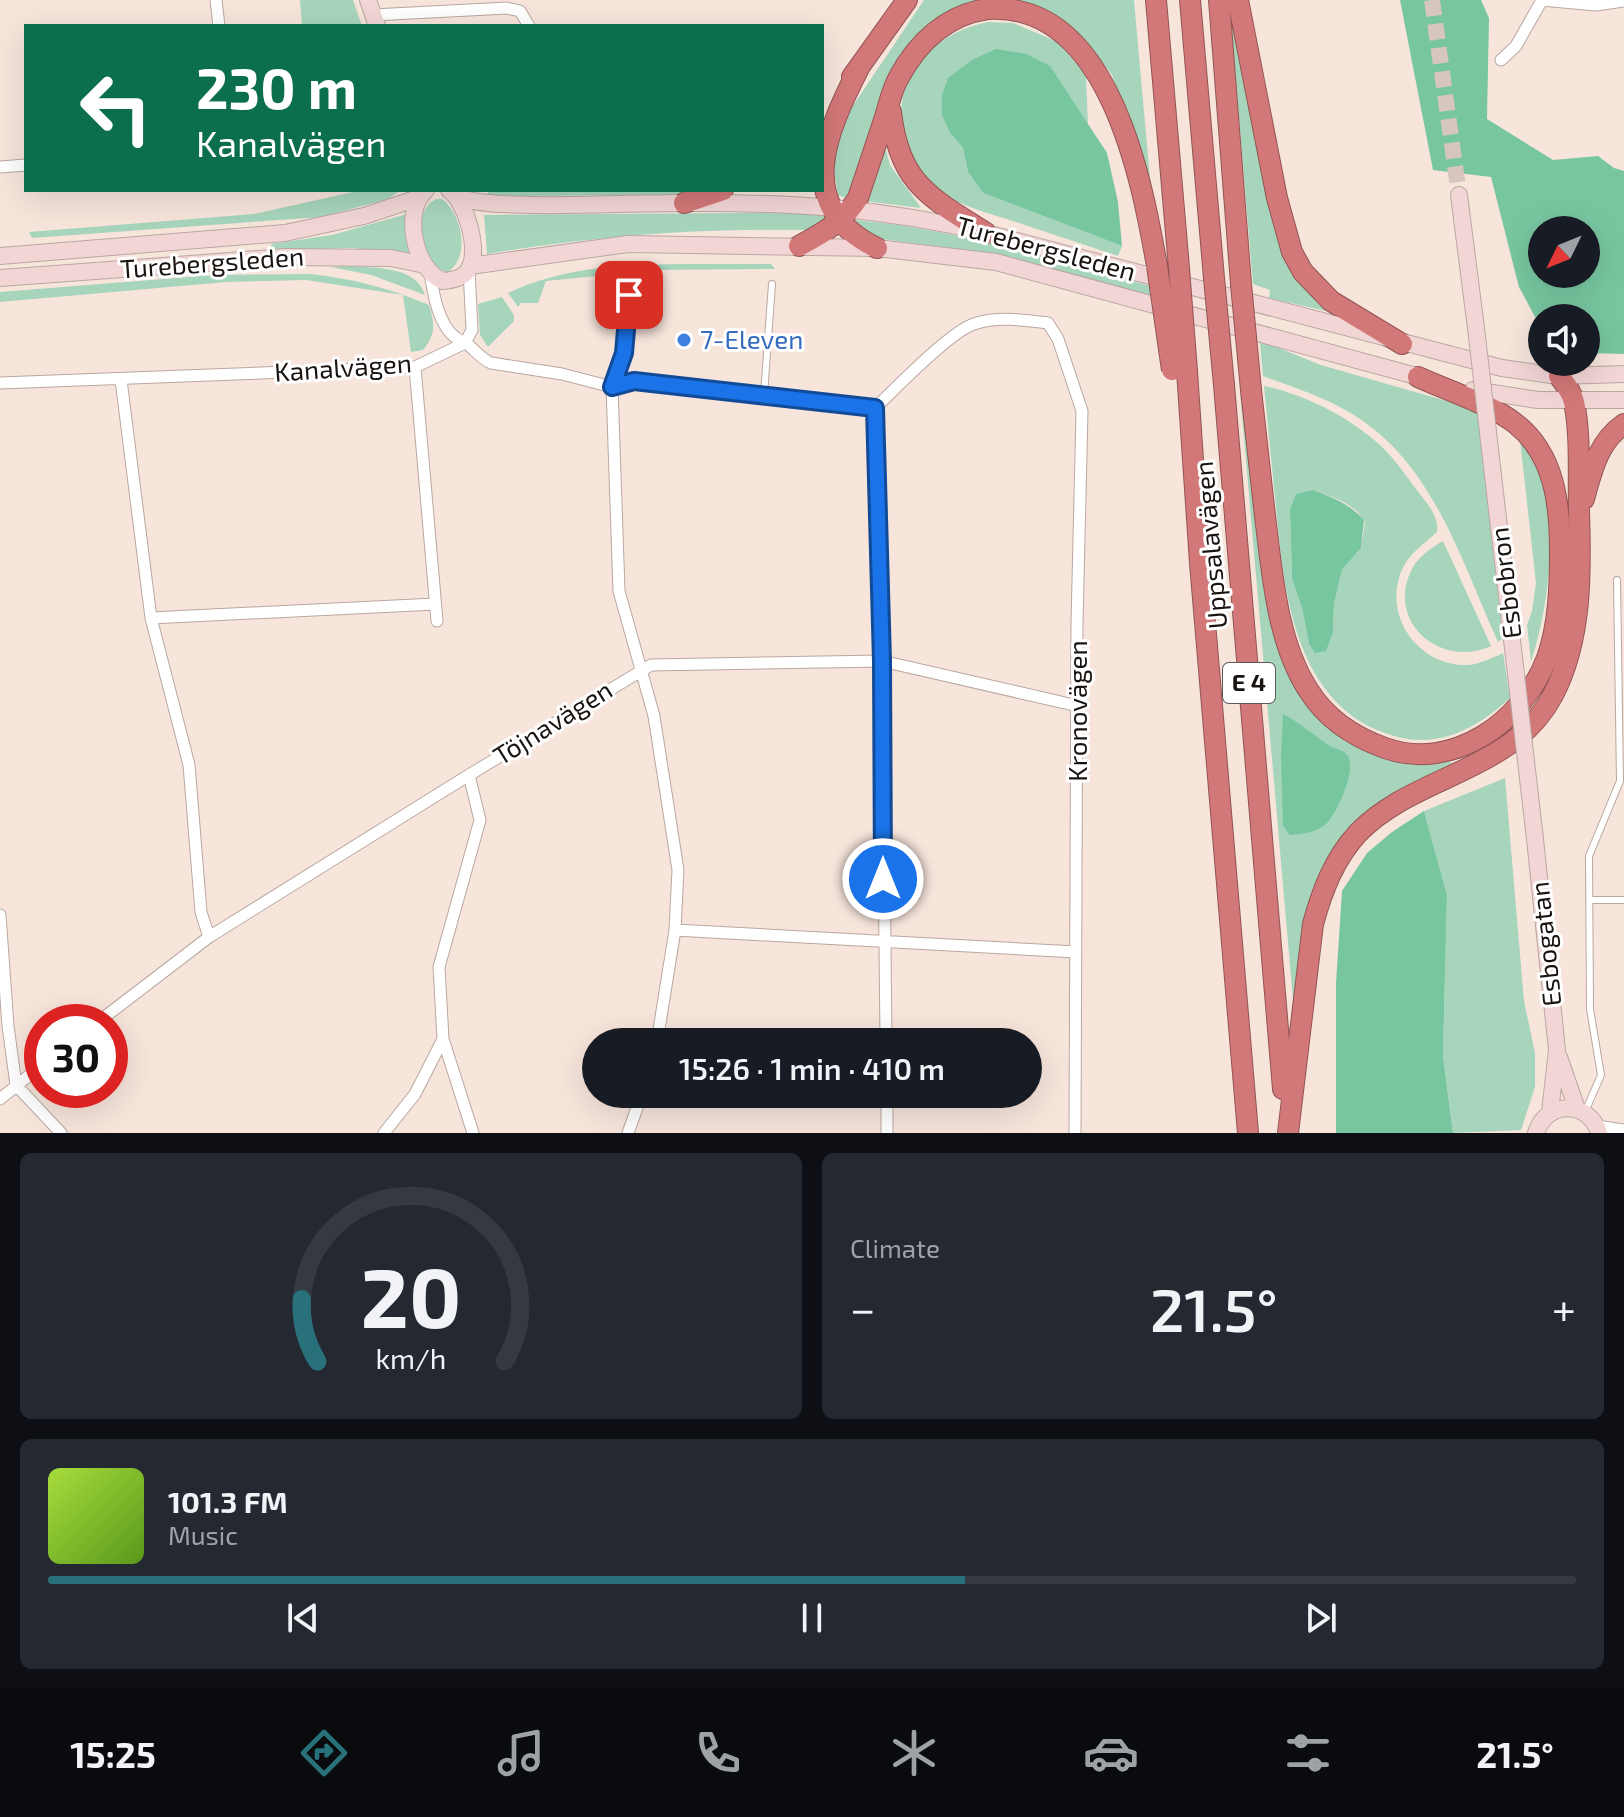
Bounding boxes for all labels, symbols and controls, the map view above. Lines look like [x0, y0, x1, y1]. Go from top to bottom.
text: 230 m [196, 53, 357, 120]
icon: left [64, 56, 168, 160]
text: Kanalvägen [196, 121, 386, 164]
street label: Turebergsleden [953, 209, 1139, 286]
north arrow [1528, 216, 1600, 288]
map controls [1528, 216, 1600, 376]
street label: Turebergsleden [119, 240, 305, 283]
pin [595, 261, 663, 329]
icon: arrive [607, 273, 651, 317]
button: sound [1528, 304, 1600, 376]
place label: 7-Eleven [700, 323, 803, 354]
marker: 7-Eleven [675, 331, 693, 349]
street label: Kanalvägen [273, 346, 413, 387]
street label: Uppsalavägen [1187, 460, 1232, 630]
street label: Esbobron [1482, 526, 1527, 641]
street label: Kronovägen [1061, 640, 1092, 782]
road number: E 4 [1223, 663, 1275, 703]
street label: Töjnavägen [487, 673, 617, 770]
position arrow [841, 837, 925, 921]
street label: Esbogatan [1523, 880, 1566, 1008]
speed limit sign: 30 [24, 1004, 128, 1108]
text: 15:26 · 1 min · 410 m [679, 1050, 945, 1086]
text: Climate [850, 1232, 940, 1263]
text: 20 [361, 1245, 461, 1345]
text: 21.5° [1150, 1272, 1278, 1344]
text: − [850, 1281, 876, 1334]
text: + [1552, 1281, 1576, 1334]
text: km/h [376, 1340, 446, 1375]
text: 101.3 FM [168, 1483, 288, 1519]
text: Music [168, 1519, 238, 1550]
icon: previous [281, 1596, 325, 1640]
icon: pause [790, 1596, 834, 1640]
icon: next [1299, 1596, 1343, 1640]
icon: directions [296, 1725, 352, 1781]
icon: music [493, 1725, 549, 1781]
icon: phone [690, 1725, 746, 1781]
icon: climate [886, 1725, 942, 1781]
icon: car [1083, 1725, 1139, 1781]
icon: filters [1280, 1725, 1336, 1781]
text: 15:25 [70, 1732, 156, 1775]
text: 21.5° [1476, 1732, 1554, 1775]

